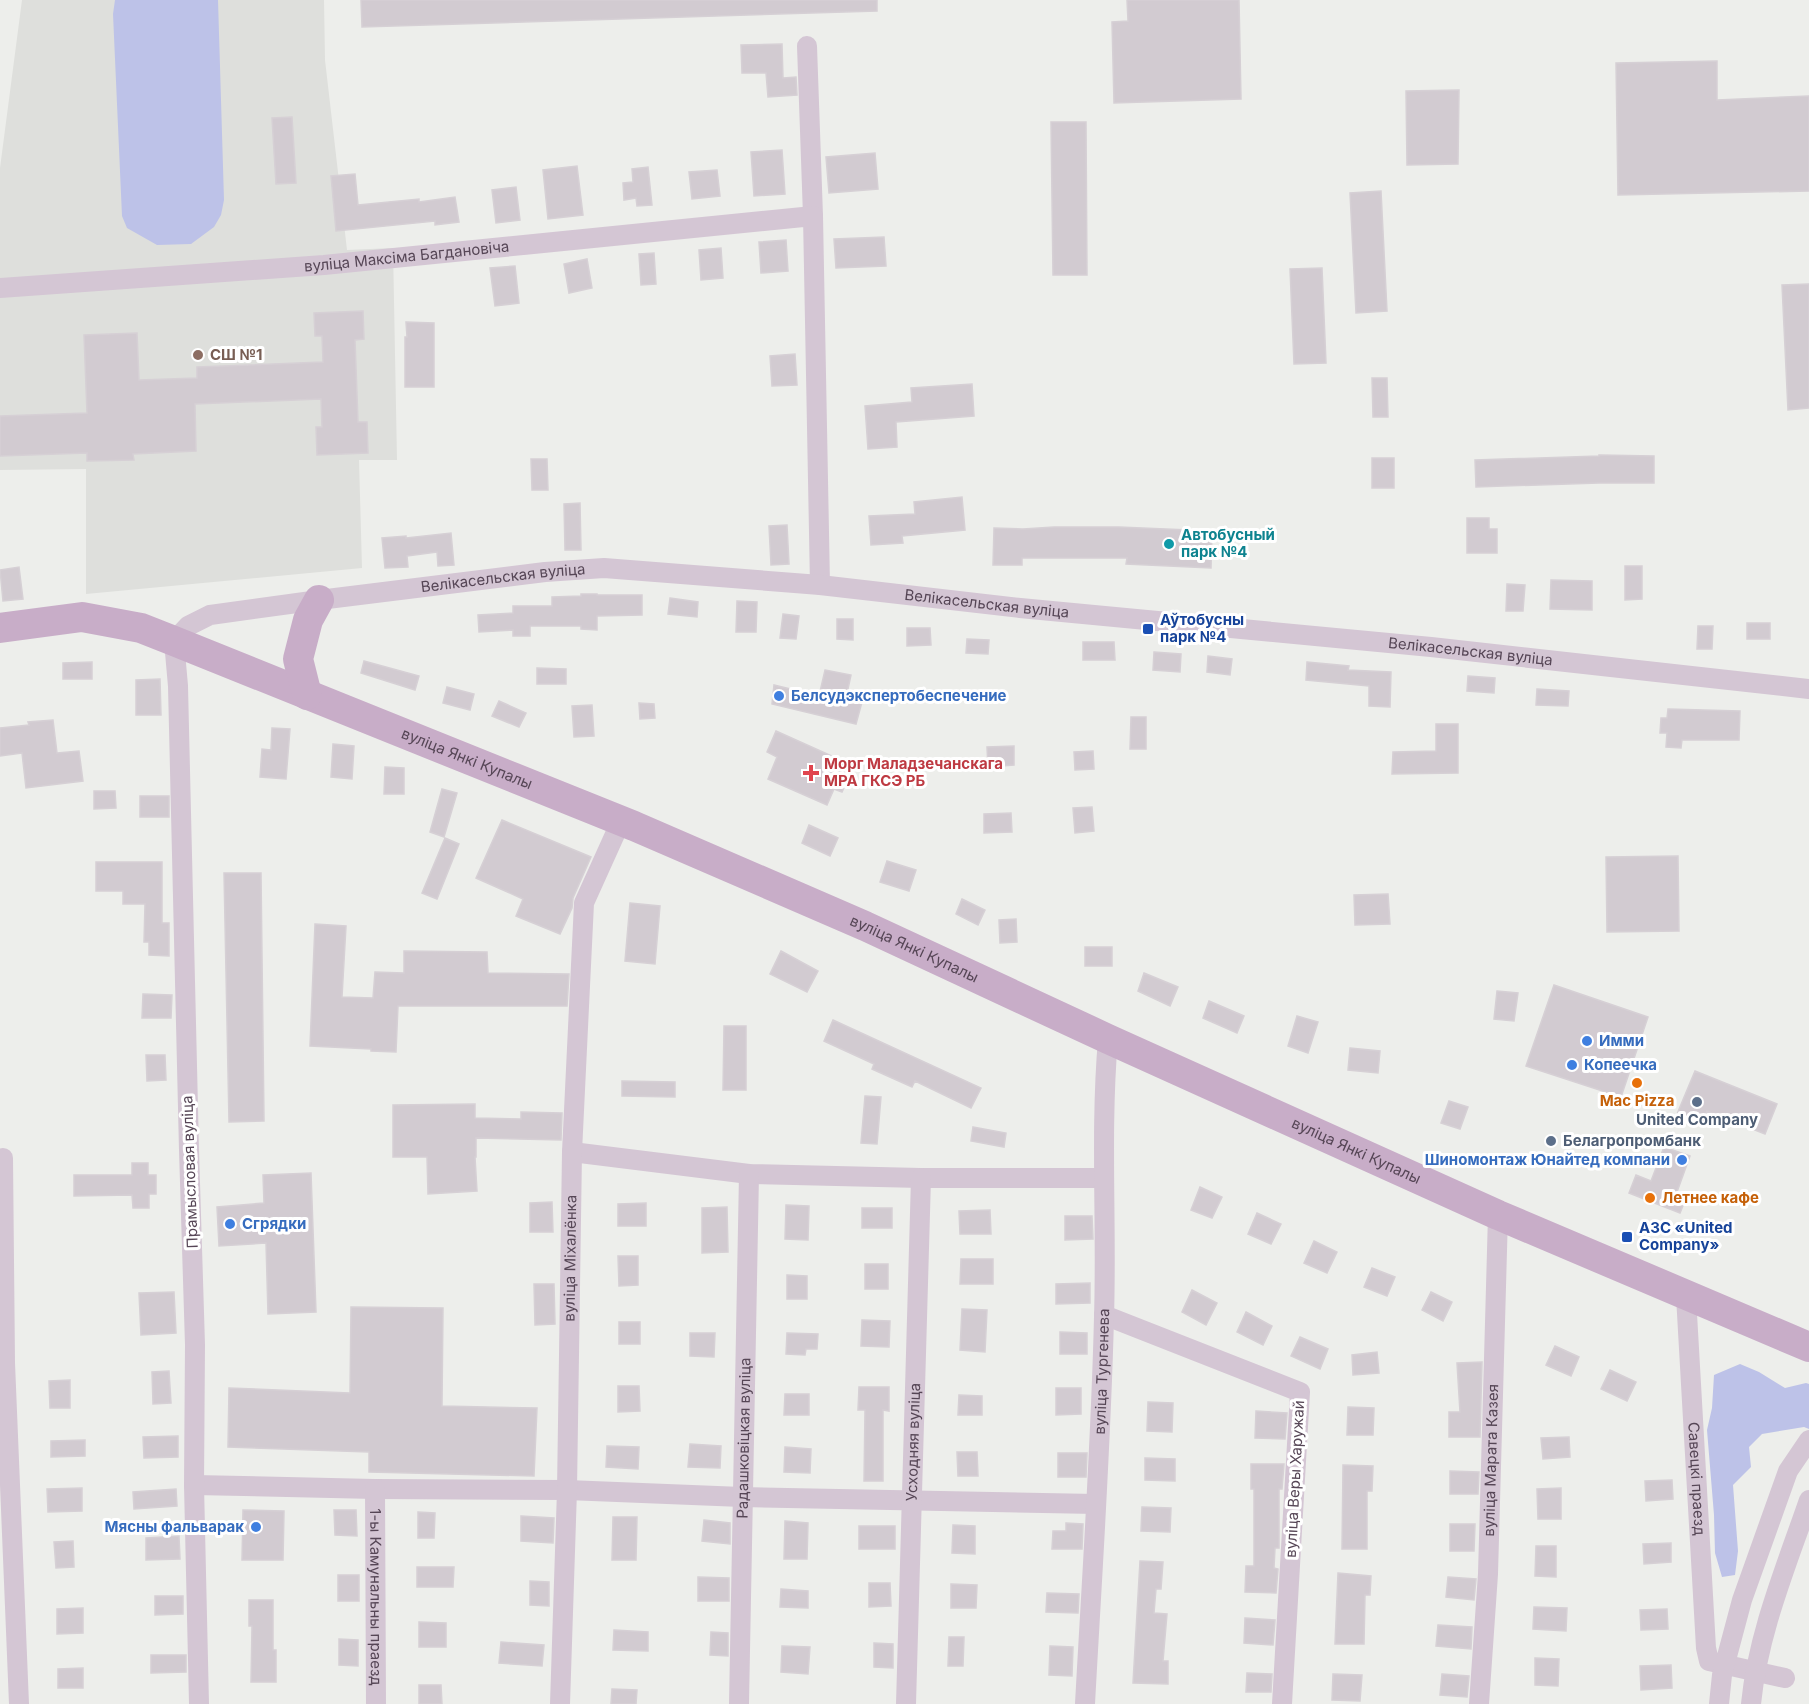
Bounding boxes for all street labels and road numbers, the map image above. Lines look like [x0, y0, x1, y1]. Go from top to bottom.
street label: вуліца Максіма Багдановіча [304, 236, 510, 275]
street label: Велікасельская вуліца [420, 559, 586, 596]
street label: Велікасельская вуліца [904, 585, 1070, 622]
street label: Велікасельская вуліца [1387, 633, 1554, 669]
street label: вуліца Янкі Купалы [399, 724, 535, 793]
street label: вуліца Янкі Купалы [847, 911, 982, 986]
street label: Прамысловая вуліца [177, 1095, 202, 1249]
street label: вуліца Янкі Купалы [1289, 1113, 1424, 1188]
street label: вуліца Міхалёнка [559, 1195, 580, 1322]
street label: вуліца Тургенева [1090, 1308, 1113, 1435]
street label: Радашковіцкая вуліца [732, 1357, 755, 1519]
street label: Усходняя вуліца [902, 1383, 924, 1502]
street label: вуліца Марата Казея [1479, 1384, 1502, 1537]
street label: вуліца Веры Харужай [1281, 1400, 1308, 1558]
street label: Савецкі праезд [1684, 1421, 1710, 1536]
street label: 1-ы Камунальны праезд [366, 1508, 386, 1686]

